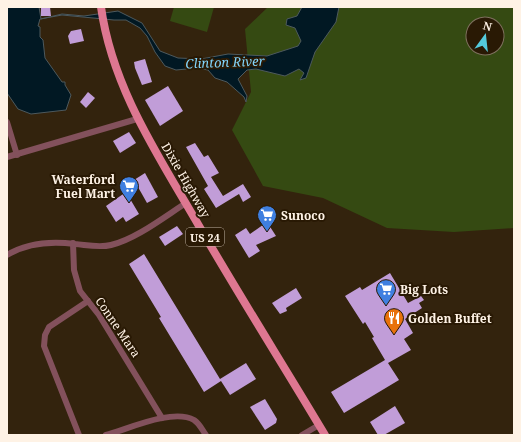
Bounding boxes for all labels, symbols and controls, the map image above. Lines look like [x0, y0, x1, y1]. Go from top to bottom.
north arrow [465, 16, 505, 56]
text: N [482, 17, 494, 34]
water label: Clinton River [185, 52, 266, 72]
street label: Dixie Highway [158, 139, 214, 221]
place label: Waterford Fuel Mart [51, 171, 115, 202]
supermarket icon: Waterford Fuel Mart [118, 175, 140, 203]
supermarket icon: Sunoco [256, 204, 278, 232]
place label: Sunoco [281, 207, 325, 224]
road number: US 24 [186, 228, 224, 246]
supermarket icon: Big Lots [375, 278, 397, 306]
place label: Big Lots [400, 281, 448, 298]
street label: Conne Mara [92, 293, 145, 361]
restaurant icon: Golden Buffet [383, 307, 405, 335]
place label: Golden Buffet [408, 310, 492, 327]

